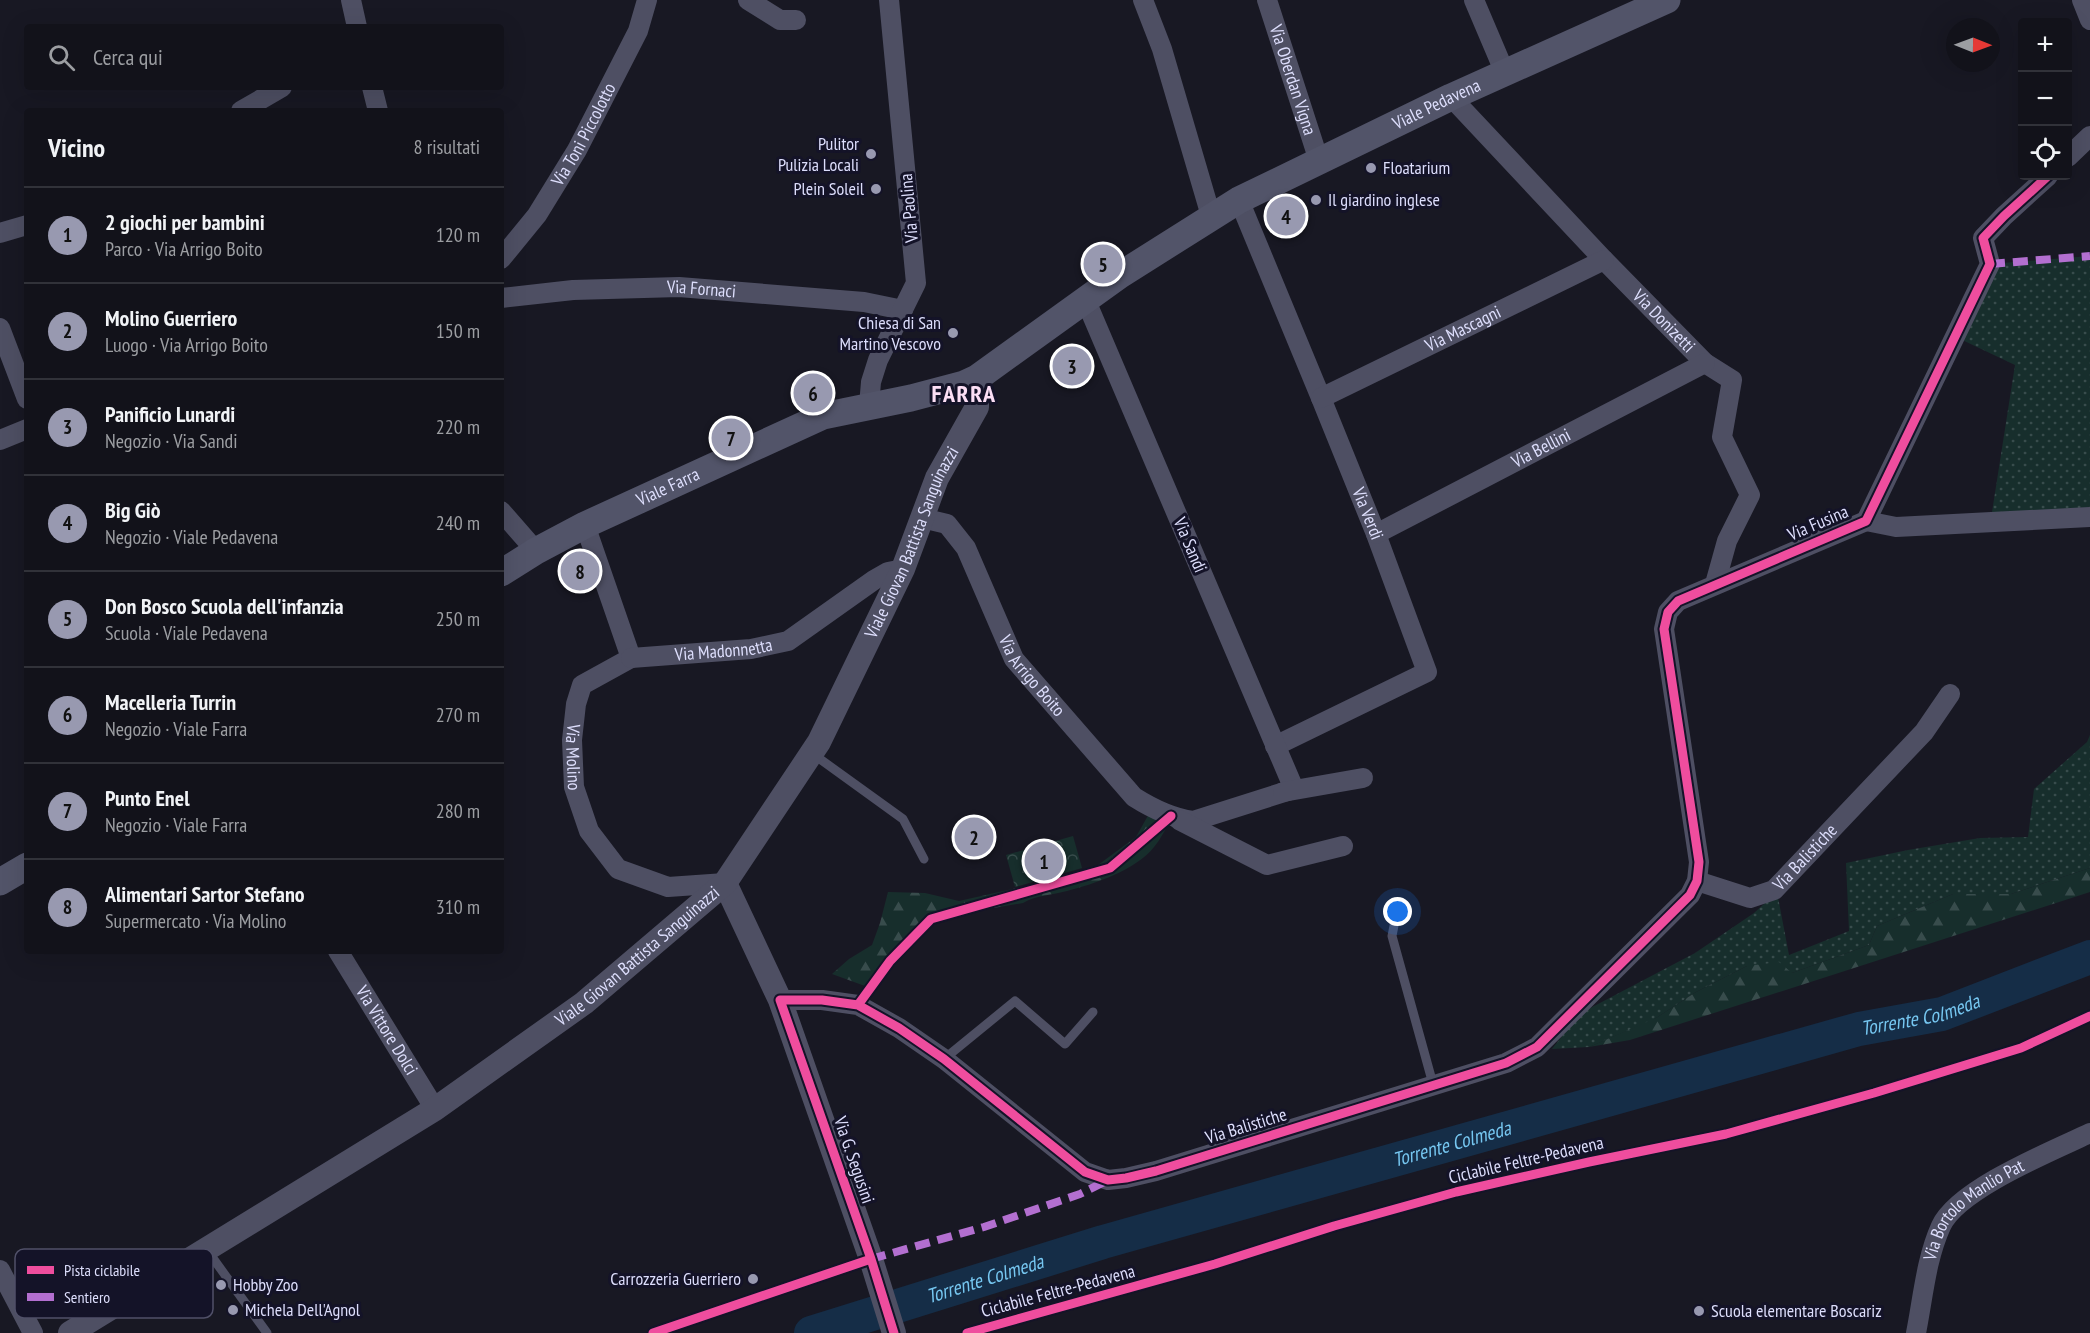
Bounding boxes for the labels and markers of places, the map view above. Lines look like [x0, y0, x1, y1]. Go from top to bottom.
place label: Pulitor Pulizia Locali [778, 132, 859, 176]
marker: Pulitor Pulizia Locali [864, 147, 878, 161]
place label: Floatarium [1383, 156, 1450, 179]
marker: Floatarium [1364, 161, 1378, 175]
place label: Plein Soleil [793, 177, 865, 200]
marker: Plein Soleil [869, 182, 883, 196]
place label: Il giardino inglese [1328, 188, 1440, 211]
marker: Il giardino inglese [1309, 193, 1323, 207]
pin: 4 [1266, 194, 1306, 238]
pin: 5 [1084, 242, 1122, 286]
place label: Chiesa di San Martino Vescovo [840, 311, 941, 355]
marker: Chiesa di San Martino Vescovo [946, 326, 960, 340]
pin: 3 [1052, 344, 1092, 388]
pin: 6 [794, 370, 832, 416]
pin: 7 [712, 416, 750, 460]
pin: 8 [560, 548, 600, 594]
pin: 2 [954, 814, 994, 860]
pin: 1 [1024, 838, 1064, 884]
place label: Carrozzeria Guerriero [610, 1267, 741, 1290]
marker: Carrozzeria Guerriero [746, 1272, 760, 1286]
place label: Hobby Zoo [233, 1273, 299, 1296]
marker: Hobby Zoo [214, 1278, 228, 1292]
place label: Michela Dell'Agnol [245, 1298, 361, 1321]
place label: Scuola elementare Boscariz [1711, 1299, 1882, 1322]
marker: Michela Dell'Agnol [226, 1303, 240, 1317]
marker: Scuola elementare Boscariz [1692, 1304, 1706, 1318]

